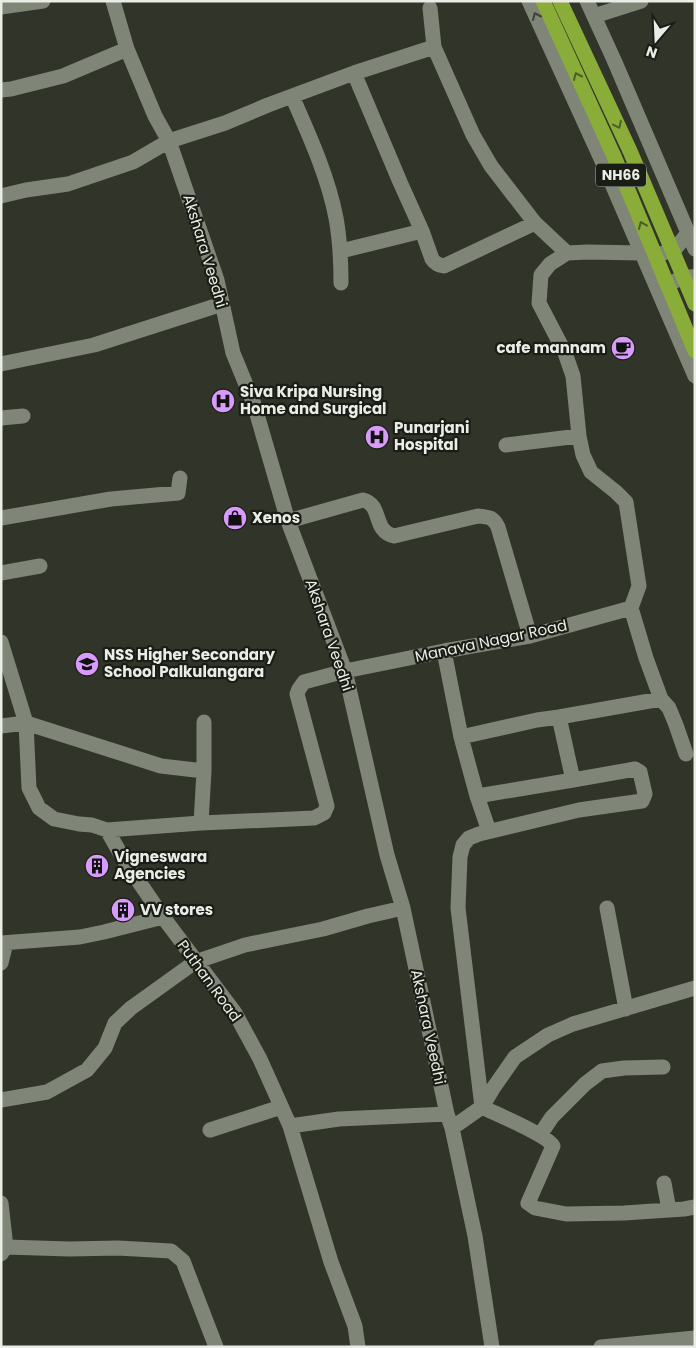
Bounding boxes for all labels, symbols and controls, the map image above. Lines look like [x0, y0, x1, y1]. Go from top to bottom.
one-way arrow [532, 12, 543, 21]
north arrow [631, 15, 681, 65]
text: N [644, 41, 660, 63]
one-way arrow [573, 72, 584, 81]
one-way arrow [612, 120, 622, 129]
road number: NH66 [596, 164, 646, 186]
street label: Akshara Veedhi [178, 192, 233, 310]
one-way arrow [638, 221, 649, 230]
cafe icon: cafe mannam [610, 335, 636, 361]
place label: cafe mannam [497, 337, 606, 358]
place label: Siva Kripa Nursing Home and Surgical [240, 381, 387, 419]
hospital icon: Siva Kripa Nursing Home and Surgical [210, 388, 236, 414]
place label: Punarjani Hospital [394, 417, 469, 455]
hospital icon: Punarjani Hospital [364, 424, 390, 450]
shop icon: Xenos [222, 505, 248, 531]
place label: Xenos [252, 507, 300, 528]
street label: Akshara Veedhi [300, 576, 358, 694]
street label: Manava Nagar Road [413, 614, 569, 667]
place label: NSS Higher Secondary School Palkulangara [104, 644, 275, 682]
school or university icon: NSS Higher Secondary School Palkulangara [74, 651, 100, 677]
place label: Vigneswara Agencies [114, 846, 207, 884]
building icon: Vigneswara Agencies [84, 853, 110, 879]
building icon: VV stores [110, 897, 136, 923]
place label: VV stores [140, 899, 213, 920]
street label: Puthan Road [173, 936, 246, 1026]
street label: Akshara Veedhi [406, 967, 451, 1086]

